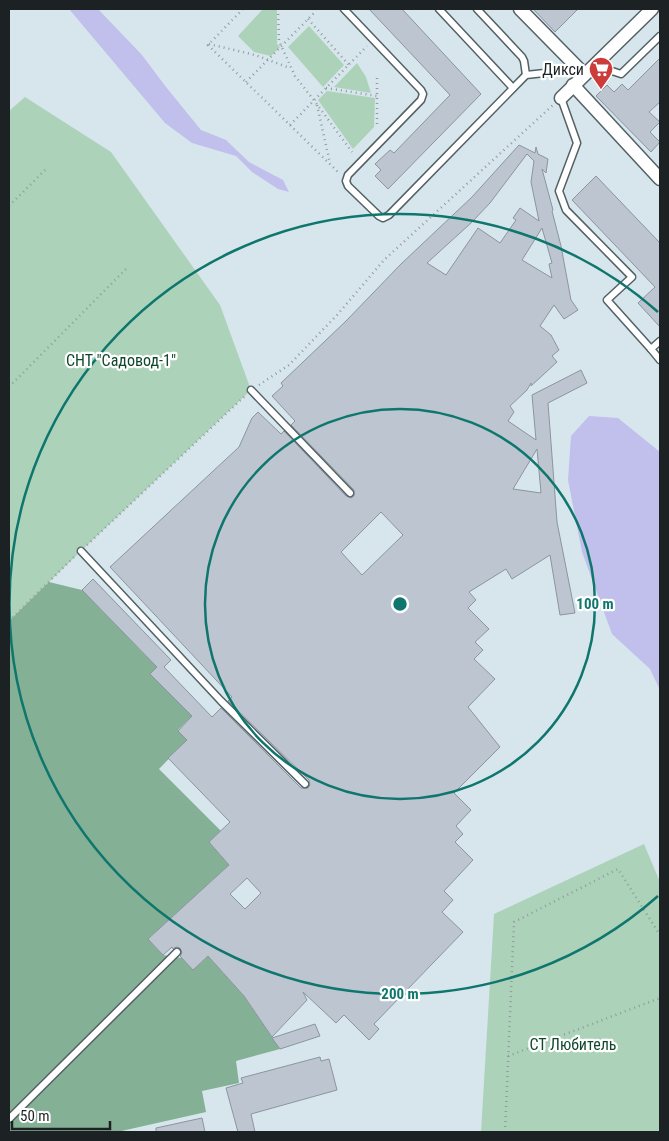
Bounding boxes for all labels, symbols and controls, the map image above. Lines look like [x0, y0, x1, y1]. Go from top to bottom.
supermarket icon: Дикси [588, 56, 614, 90]
place label: Дикси [542, 60, 584, 79]
park label: СНТ "Садовод-1" [66, 351, 176, 370]
centre of rings [391, 595, 409, 613]
text: 100 m [576, 595, 614, 613]
text: 200 m [381, 985, 419, 1003]
park label: СТ Любитель [530, 1035, 616, 1054]
scale bar [12, 1098, 110, 1130]
text: 50 m [20, 1107, 50, 1125]

